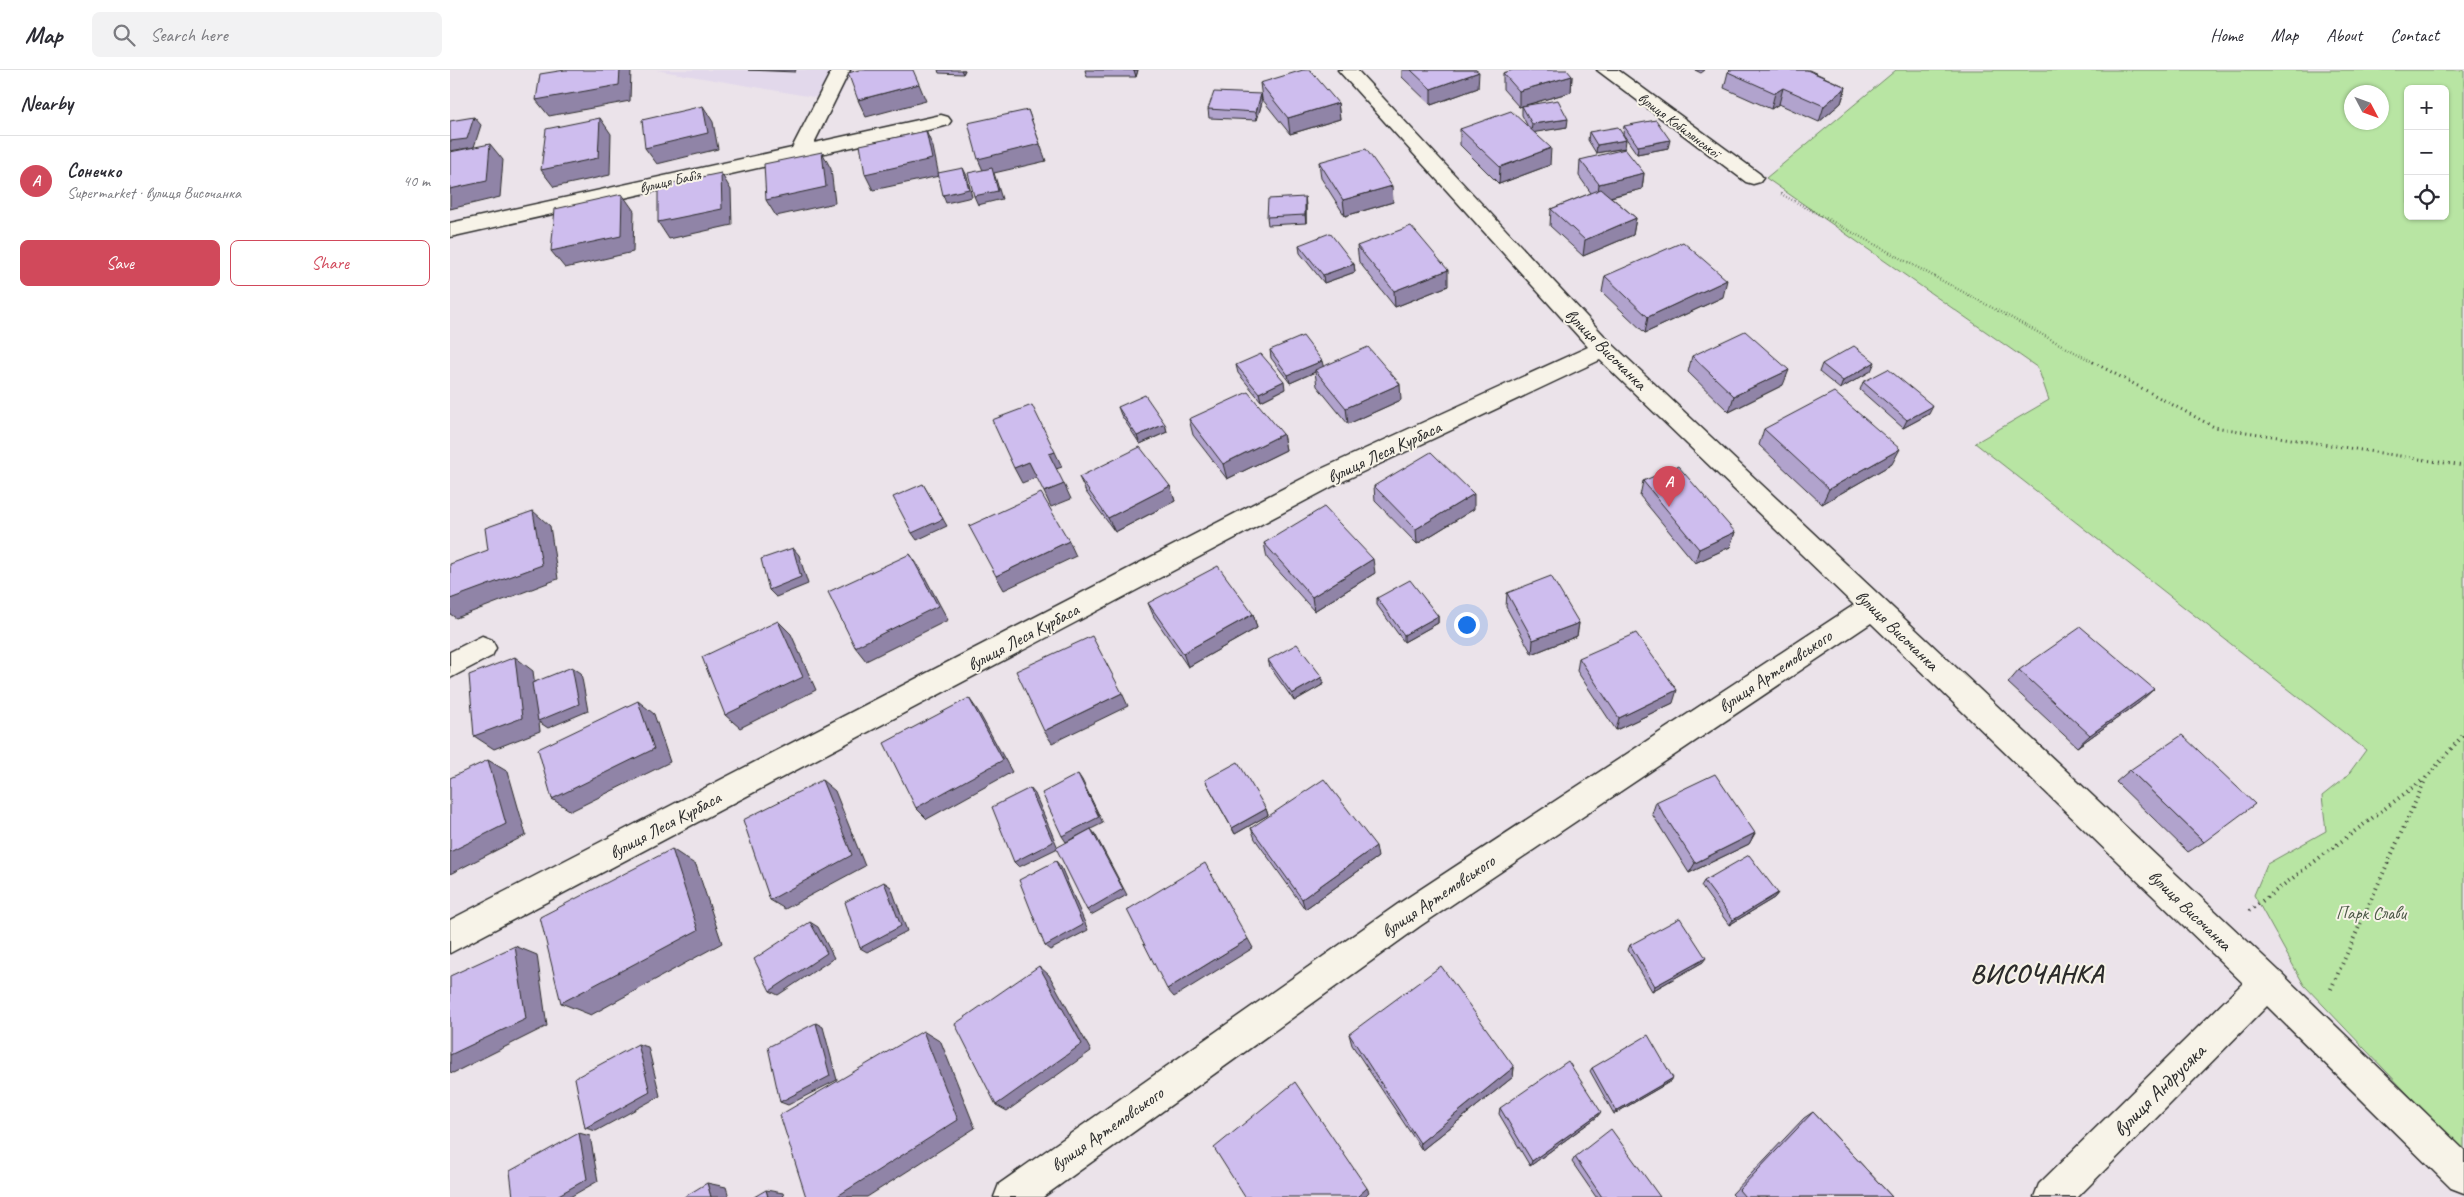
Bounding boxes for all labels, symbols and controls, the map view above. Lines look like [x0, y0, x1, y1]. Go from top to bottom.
search box [92, 12, 442, 57]
text: Map [25, 20, 62, 50]
icon: search [110, 21, 138, 49]
text: Search here [150, 23, 228, 47]
text: Home [2210, 24, 2243, 46]
text: Map [2271, 24, 2298, 46]
text: About [2326, 24, 2362, 46]
text: Contact [2390, 24, 2439, 46]
north arrow [2344, 85, 2389, 130]
map controls [2404, 85, 2449, 220]
button: + [2404, 85, 2449, 130]
street label: вулиця Кобилянської [1634, 88, 1726, 164]
text: Nearby [20, 90, 73, 116]
button: − [2404, 130, 2449, 175]
text: Сонечко [67, 159, 122, 183]
street label: вулиця Бабія [638, 165, 703, 198]
text: A [32, 171, 40, 191]
text: 40 m [403, 171, 430, 191]
button: locate [2404, 175, 2449, 220]
text: Supermarket · вулиця Височанка [67, 183, 241, 203]
button: Save [20, 240, 220, 286]
button: Share [230, 240, 430, 286]
street label: вулиця Височанка [1560, 303, 1652, 395]
street label: вулиця Леся Курбаса [1324, 415, 1446, 488]
pin: A [1653, 466, 1685, 507]
street label: вулиця Височанка [1851, 585, 1944, 676]
street label: вулиця Леся Курбаса [963, 598, 1084, 676]
your location [1454, 612, 1480, 638]
street label: вулиця Артемовського [1714, 624, 1837, 717]
street label: вулиця Леся Курбаса [605, 786, 726, 864]
street label: вулиця Артемовського [1377, 849, 1500, 942]
street label: вулиця Височанка [2144, 865, 2237, 956]
park label: Парк Слави [2336, 902, 2408, 924]
district label: ВИСОЧАНКА [1970, 957, 2105, 990]
street label: вулиця Андрусяка [2107, 1036, 2213, 1142]
street label: вулиця Артемовського [1046, 1081, 1169, 1176]

